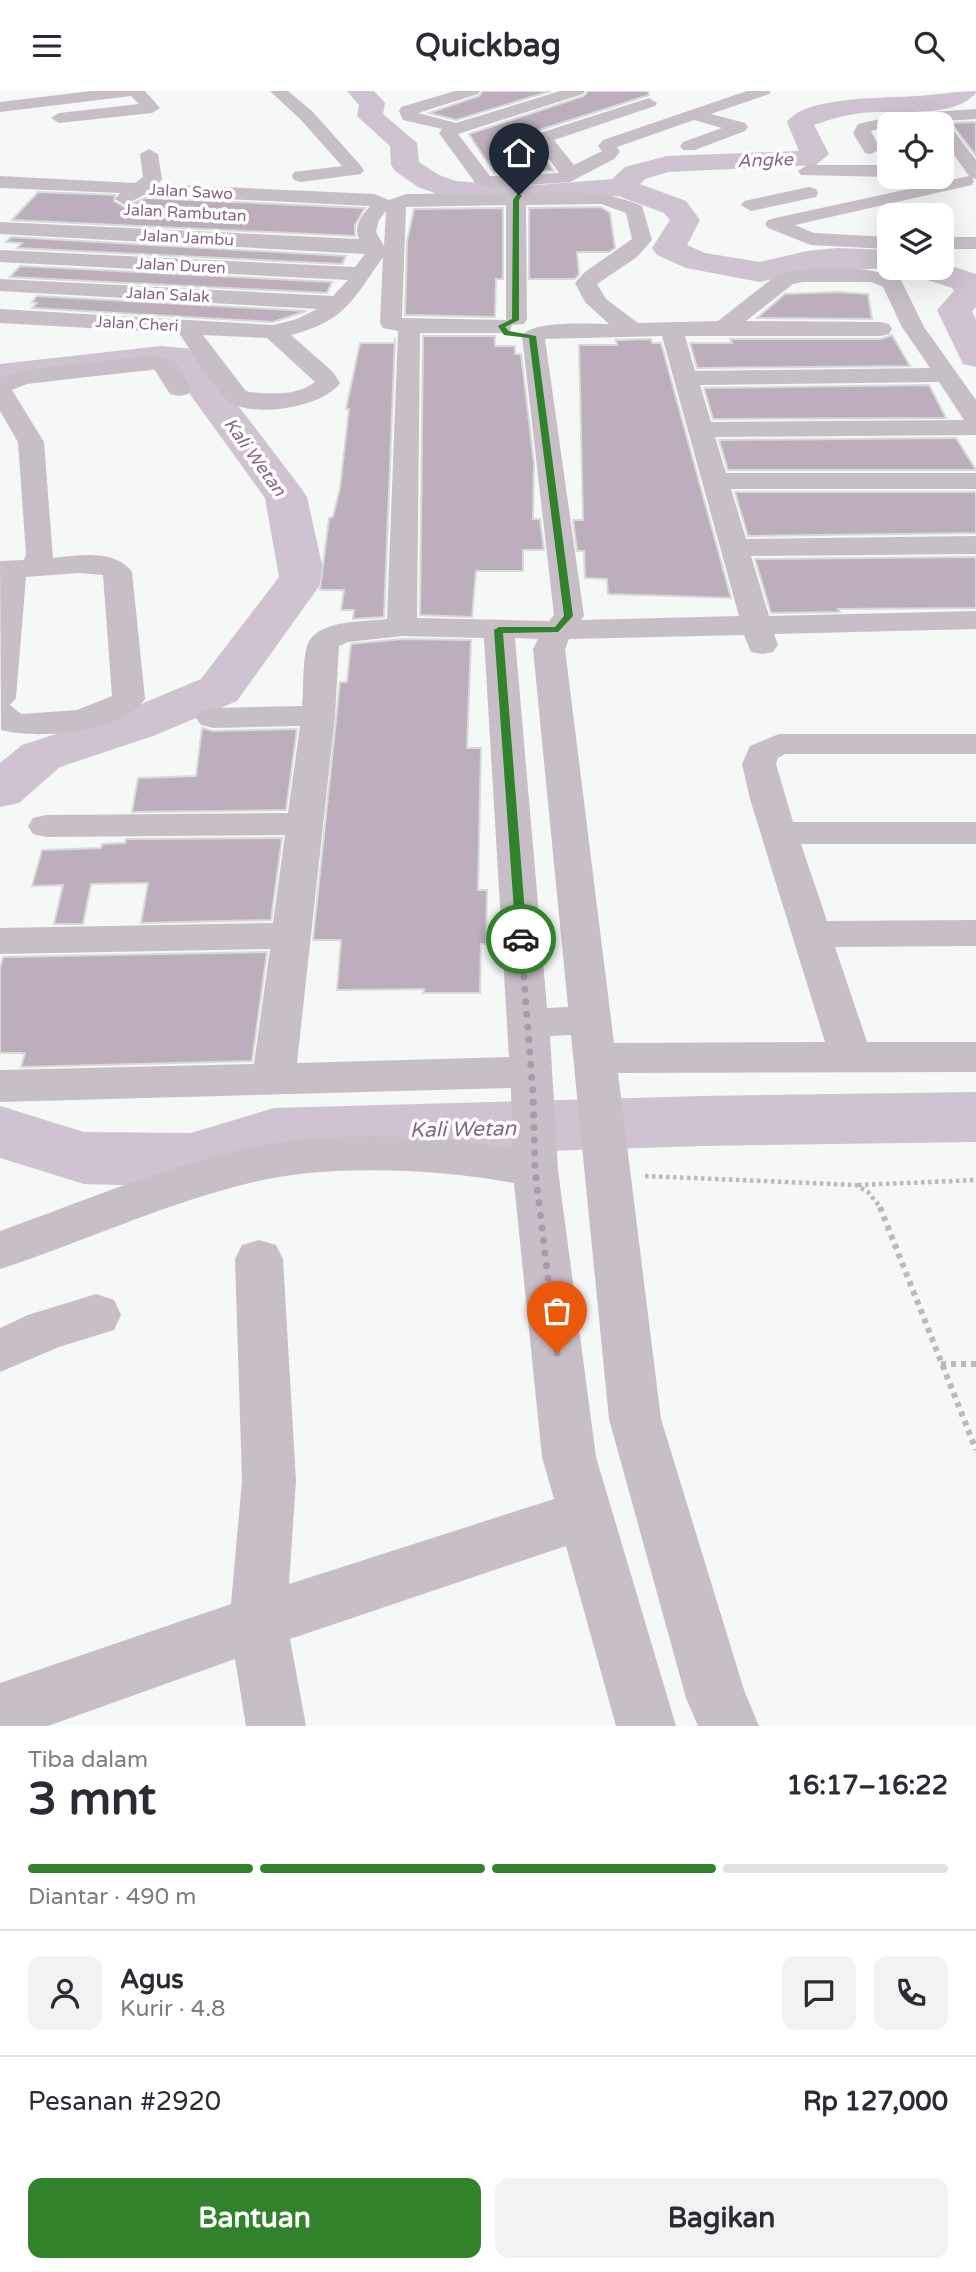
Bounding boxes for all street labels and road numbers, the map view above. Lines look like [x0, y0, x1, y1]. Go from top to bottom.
street label: Jalan Sawo [148, 180, 234, 204]
street label: Jalan Rambutan [123, 200, 247, 226]
street label: Jalan Jambu [139, 226, 235, 250]
street label: Jalan Duren [136, 254, 226, 278]
street label: Jalan Salak [126, 283, 211, 307]
street label: Jalan Cheri [95, 312, 179, 336]

